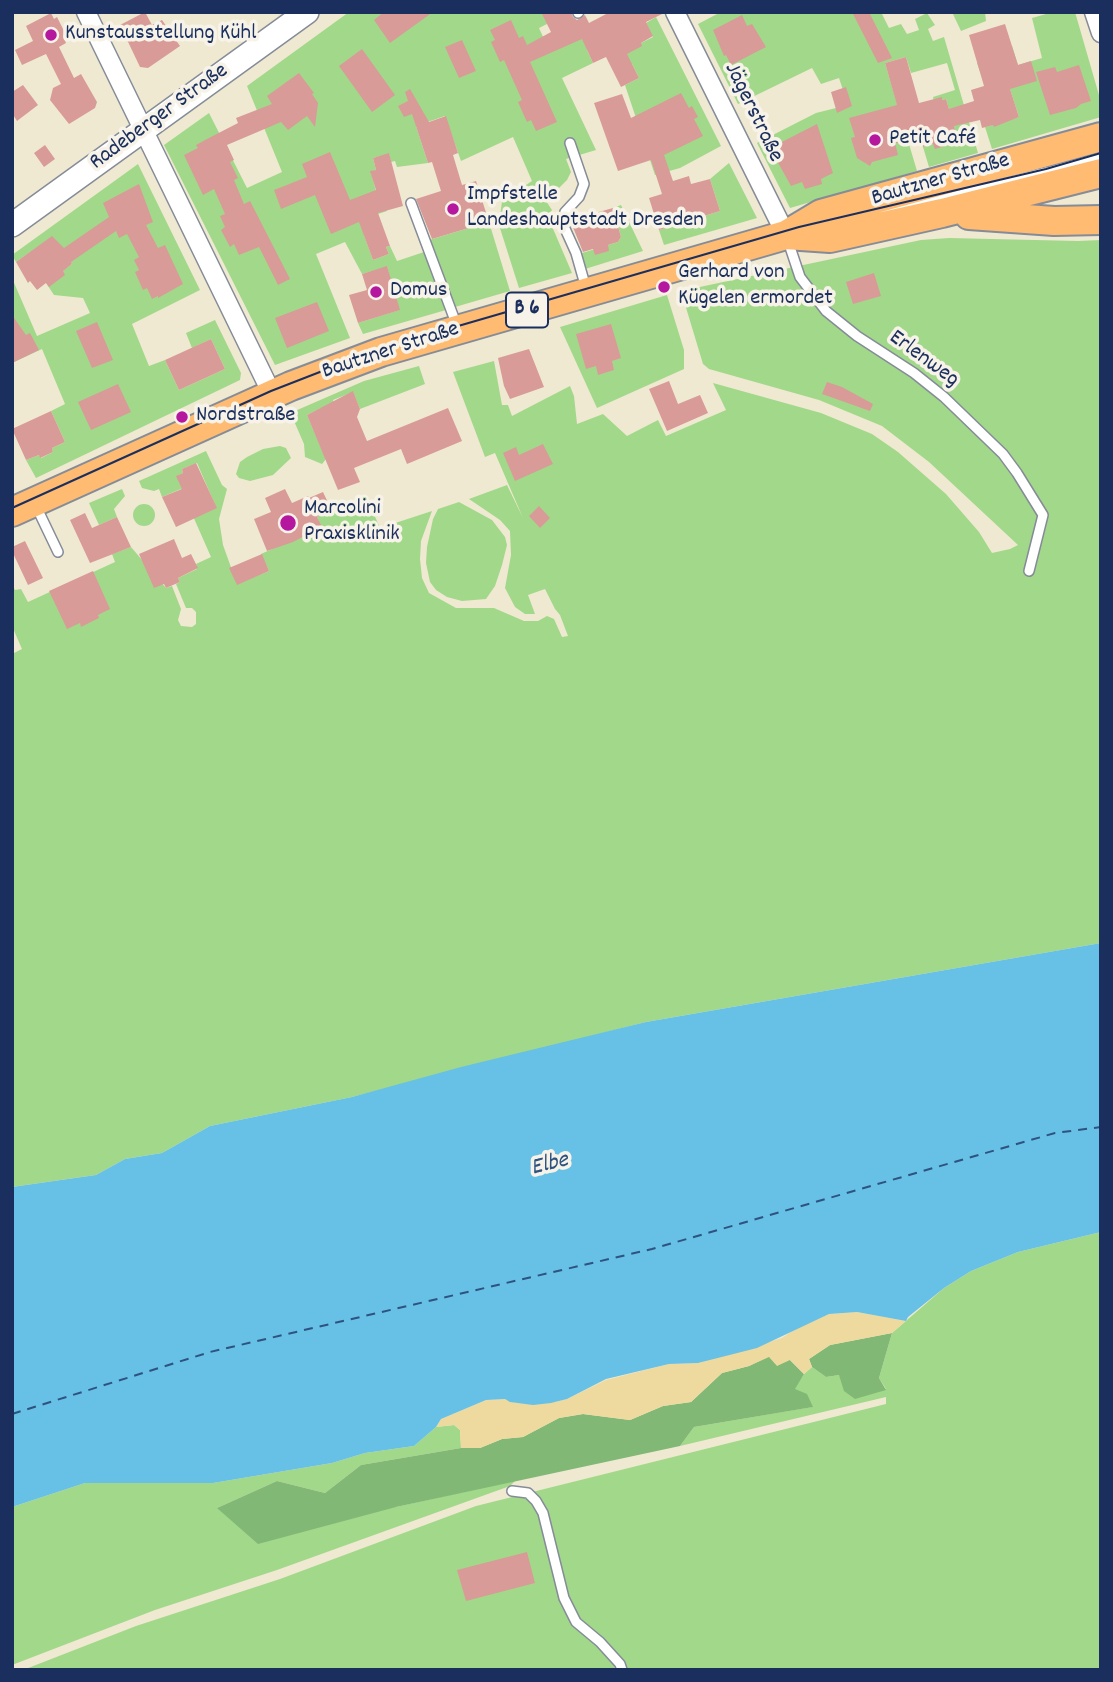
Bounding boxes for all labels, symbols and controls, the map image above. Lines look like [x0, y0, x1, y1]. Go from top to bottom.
place label: Kunstausstellung Kühl [65, 21, 256, 49]
marker: Kunstausstellung Kühl [43, 27, 59, 43]
street label: Radeberger Straße [85, 58, 235, 178]
street label: Jägerstraße [716, 59, 788, 167]
place label: Petit Café [889, 126, 976, 154]
marker: Petit Café [867, 132, 883, 148]
street label: Bautzner Straße [869, 148, 1013, 214]
place label: Impfstelle Landeshauptstadt Dresden [467, 182, 704, 236]
marker: Impfstelle Landeshauptstadt Dresden [445, 201, 461, 217]
place label: Gerhard von Kügelen ermordet [678, 260, 833, 314]
place label: Domus [390, 278, 447, 306]
marker: Gerhard von Kügelen ermordet [656, 279, 672, 295]
marker: Domus [368, 284, 384, 300]
road number: B 6 [506, 292, 548, 328]
street label: Bautzner Straße [319, 317, 463, 387]
street label: Erlenweg [882, 325, 964, 395]
place label: Nordstraße [196, 403, 295, 431]
marker: Nordstraße [174, 409, 190, 425]
place label: Marcolini Praxisklinik [304, 496, 400, 550]
marker: Marcolini Praxisklinik [278, 513, 298, 533]
water label: Elbe [528, 1147, 572, 1185]

